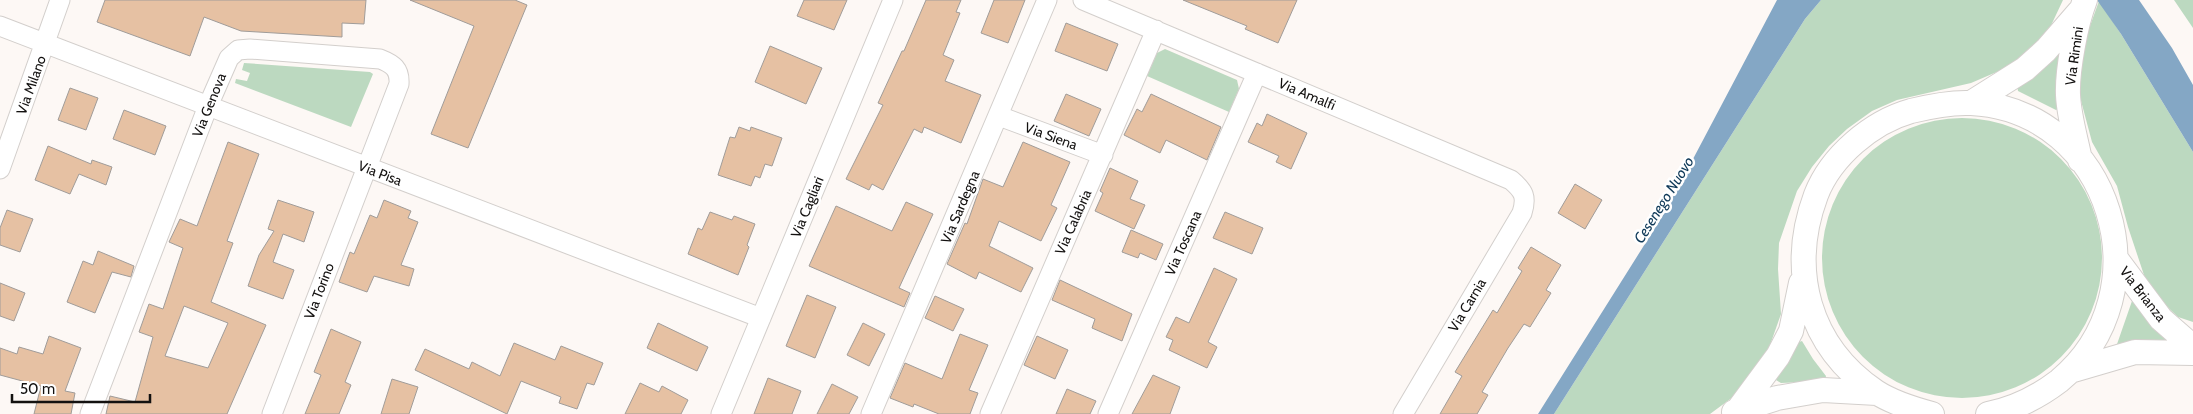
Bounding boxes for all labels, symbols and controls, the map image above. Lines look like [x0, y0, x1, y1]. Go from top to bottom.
street label: Via Rimini [2061, 25, 2087, 87]
street label: Via Milano [12, 53, 50, 117]
street label: Via Genova [188, 70, 230, 140]
street label: Via Amalfi [1276, 74, 1338, 114]
street label: Via Siena [1022, 118, 1080, 154]
water label: Cesenego Nuovo [1630, 153, 1698, 247]
street label: Via Pisa [356, 156, 405, 190]
street label: Via Sardegna [937, 168, 984, 246]
street label: Via Cagliari [787, 174, 827, 240]
street label: Via Calabria [1051, 186, 1095, 257]
street label: Via Toscana [1161, 207, 1205, 278]
street label: Via Torino [300, 260, 338, 322]
street label: Via Brianza [2116, 263, 2170, 326]
street label: Via Carnia [1444, 275, 1490, 335]
scale bar [12, 372, 150, 404]
text: 50 m [20, 380, 55, 398]

